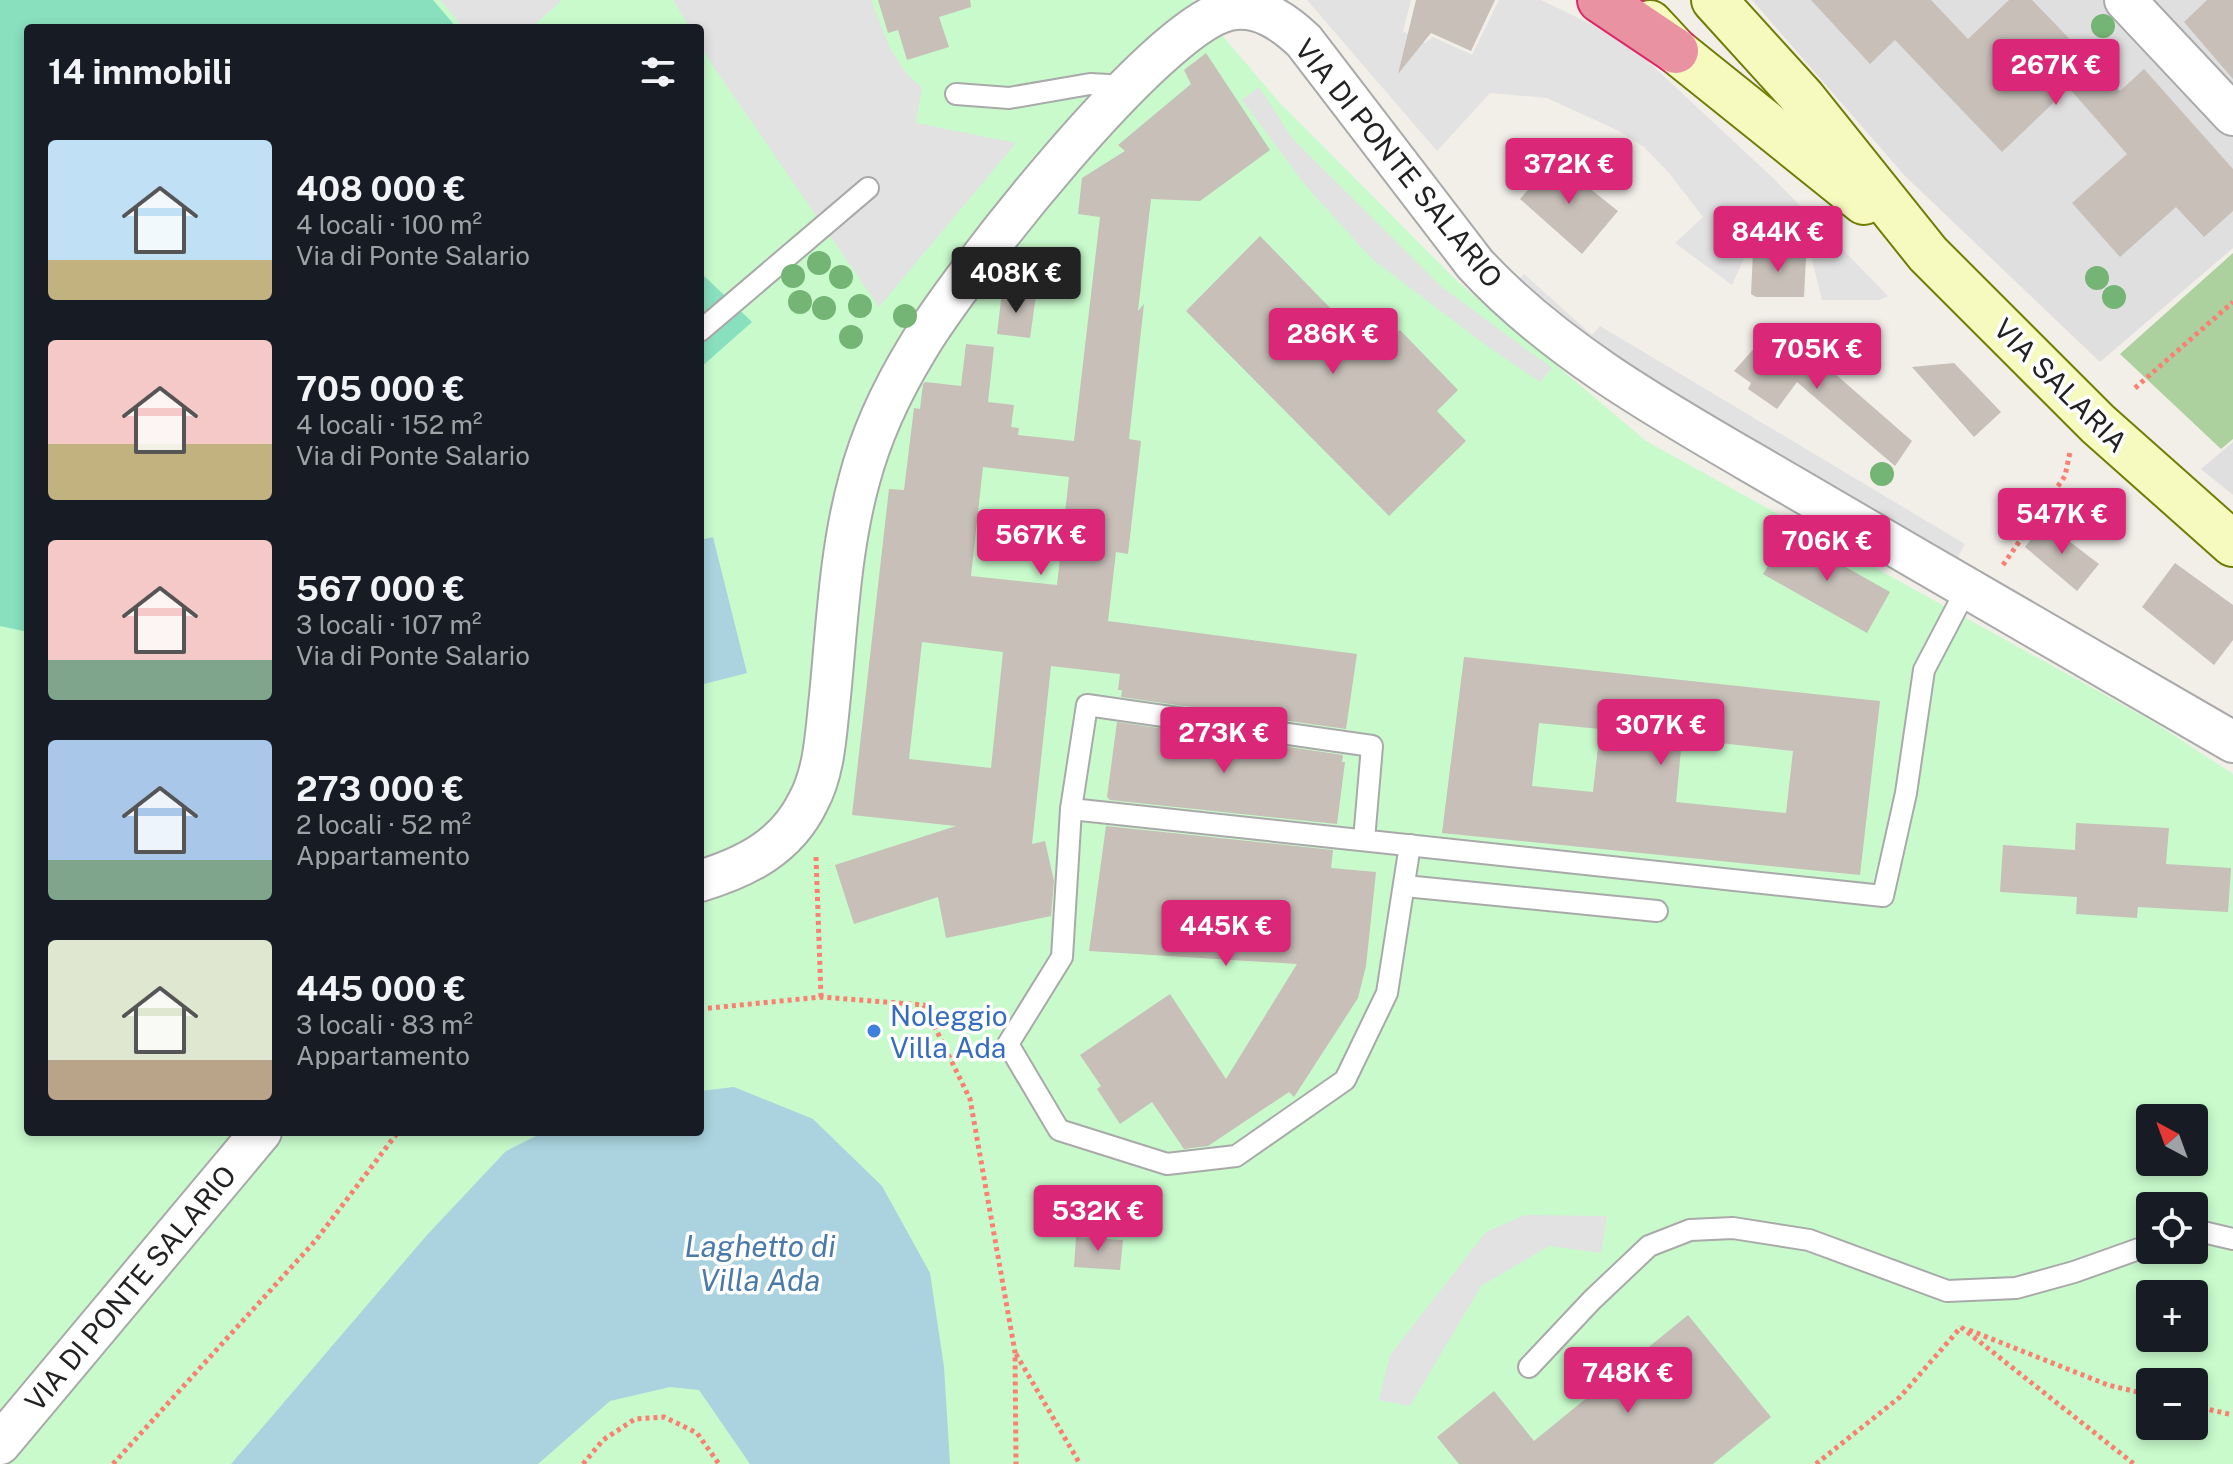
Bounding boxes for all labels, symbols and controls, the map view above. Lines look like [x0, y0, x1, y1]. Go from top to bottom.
street label: VIA DI PONTE SALARIO [1289, 32, 1509, 294]
pin: 267K € [1991, 39, 2121, 107]
text: 267K € [2011, 49, 2101, 80]
icon: filters [636, 50, 680, 94]
text: 14 immobili [48, 52, 232, 92]
pin: 372K € [1504, 138, 1634, 206]
text: 372K € [1523, 148, 1615, 179]
text: 408 000 € [296, 169, 466, 209]
icon: home [112, 172, 208, 268]
pin: 844K € [1713, 206, 1843, 274]
text: 4 locali · 100 m² [296, 209, 482, 240]
text: 844K € [1732, 216, 1824, 247]
text: Via di Ponte Salario [296, 240, 530, 271]
pin: 408K € [951, 247, 1081, 315]
text: 408K € [970, 257, 1062, 288]
pin: 286K € [1268, 308, 1398, 376]
street label: VIA SALARIA [1988, 312, 2134, 458]
text: 286K € [1287, 318, 1379, 349]
pin: 705K € [1752, 323, 1882, 391]
text: 705K € [1771, 333, 1863, 364]
text: 705 000 € [296, 369, 465, 409]
icon: home [112, 372, 208, 468]
text: 4 locali · 152 m² [296, 409, 483, 440]
text: Via di Ponte Salario [296, 440, 530, 471]
pin: 547K € [1997, 488, 2127, 556]
text: 547K € [2016, 498, 2108, 529]
pin: 567K € [976, 509, 1106, 577]
pin: 706K € [1762, 515, 1892, 583]
text: 567K € [995, 519, 1087, 550]
text: 706K € [1781, 525, 1873, 556]
text: 567 000 € [296, 569, 465, 609]
icon: home [112, 572, 208, 668]
text: 3 locali · 107 m² [296, 609, 482, 640]
text: Via di Ponte Salario [296, 640, 530, 671]
pin: 307K € [1596, 699, 1726, 767]
pin: 273K € [1159, 707, 1289, 775]
text: 307K € [1615, 709, 1707, 740]
text: 273K € [1178, 717, 1270, 748]
text: 273 000 € [296, 769, 464, 809]
icon: home [112, 772, 208, 868]
text: 2 locali · 52 m² [296, 809, 471, 840]
text: Appartamento [296, 840, 470, 871]
pin: 445K € [1161, 900, 1291, 968]
text: 445K € [1180, 910, 1272, 941]
text: 445 000 € [296, 969, 466, 1009]
icon: home [112, 972, 208, 1068]
place label: Noleggio Villa Ada [890, 999, 1008, 1064]
text: 3 locali · 83 m² [296, 1009, 473, 1040]
marker: Noleggio Villa Ada [865, 1022, 883, 1040]
text: Appartamento [296, 1040, 470, 1071]
north arrow [2136, 1104, 2208, 1176]
map controls [2136, 1104, 2208, 1440]
street label: VIA DI PONTE SALARIO [18, 1159, 242, 1417]
pin: 532K € [1033, 1185, 1163, 1253]
button: locate [2136, 1192, 2208, 1264]
text: 532K € [1052, 1195, 1144, 1226]
water label: Laghetto di Villa Ada [684, 1228, 836, 1298]
button: + [2136, 1280, 2208, 1352]
pin: 748K € [1563, 1347, 1693, 1415]
text: 748K € [1582, 1357, 1674, 1388]
button: − [2136, 1368, 2208, 1440]

